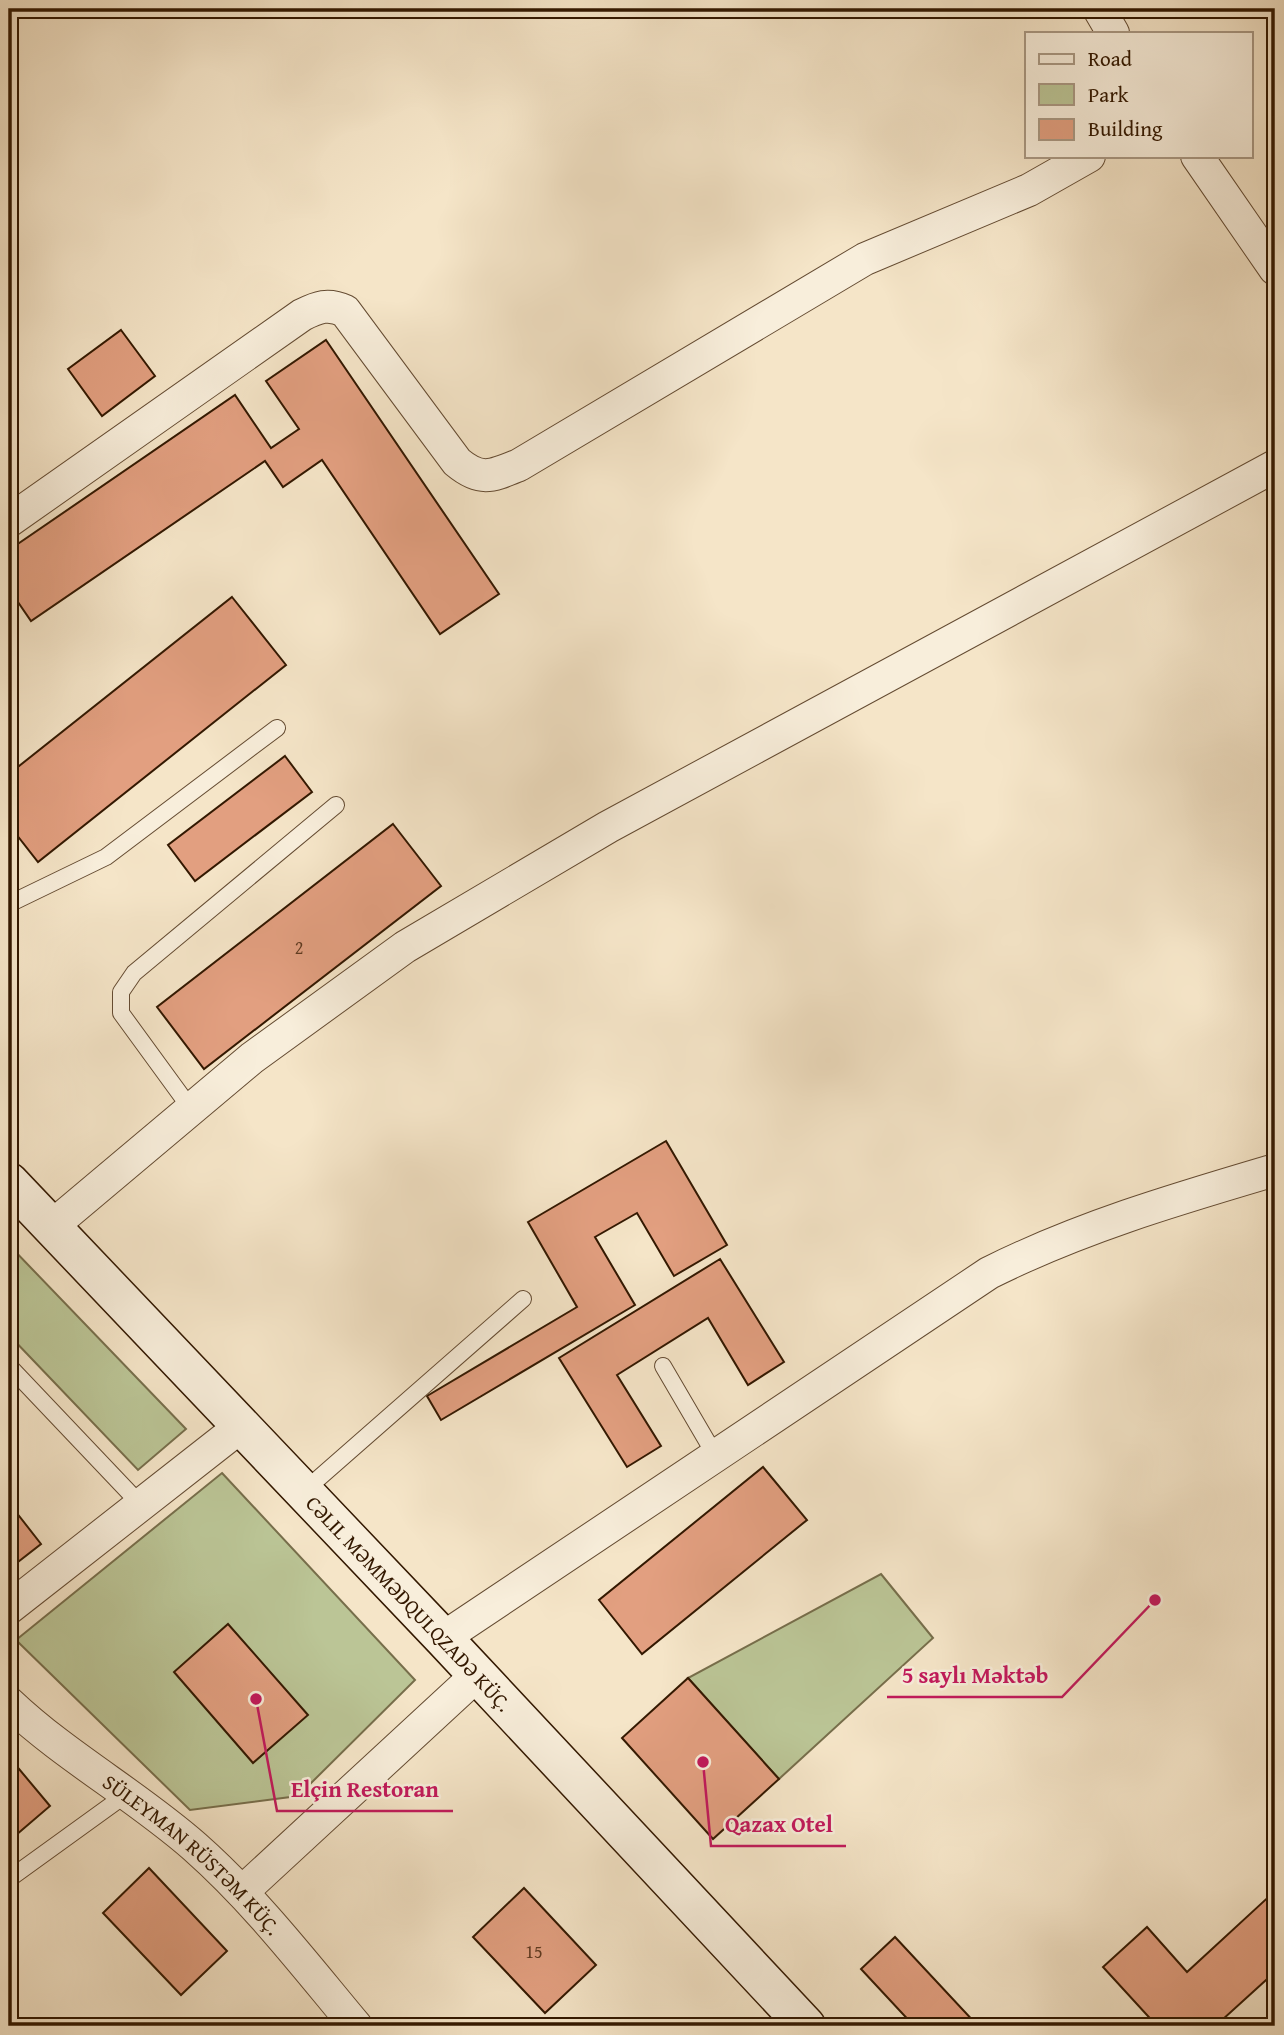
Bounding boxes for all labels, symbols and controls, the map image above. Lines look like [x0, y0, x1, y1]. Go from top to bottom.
legend [1025, 32, 1252, 158]
text: Road [1088, 43, 1133, 74]
text: Park [1088, 79, 1129, 110]
text: Building [1088, 113, 1163, 144]
house number: 2 [295, 934, 303, 961]
street label: CƏLIL MƏMMƏDQULQZADƏ KÜÇ. [299, 1488, 519, 1718]
callout: 5 saylı Məktəb [887, 1653, 1062, 1697]
text: 5 saylı Məktəb [902, 1658, 1048, 1691]
street label: SÜLEYMAN RÜSTƏM KÜÇ. [97, 1766, 289, 1942]
callout: Elçin Restoran [277, 1767, 453, 1811]
text: Elçin Restoran [291, 1772, 439, 1805]
callout: Qazax Otel [711, 1802, 846, 1846]
text: Qazax Otel [725, 1807, 833, 1840]
house number: 15 [525, 1938, 543, 1965]

